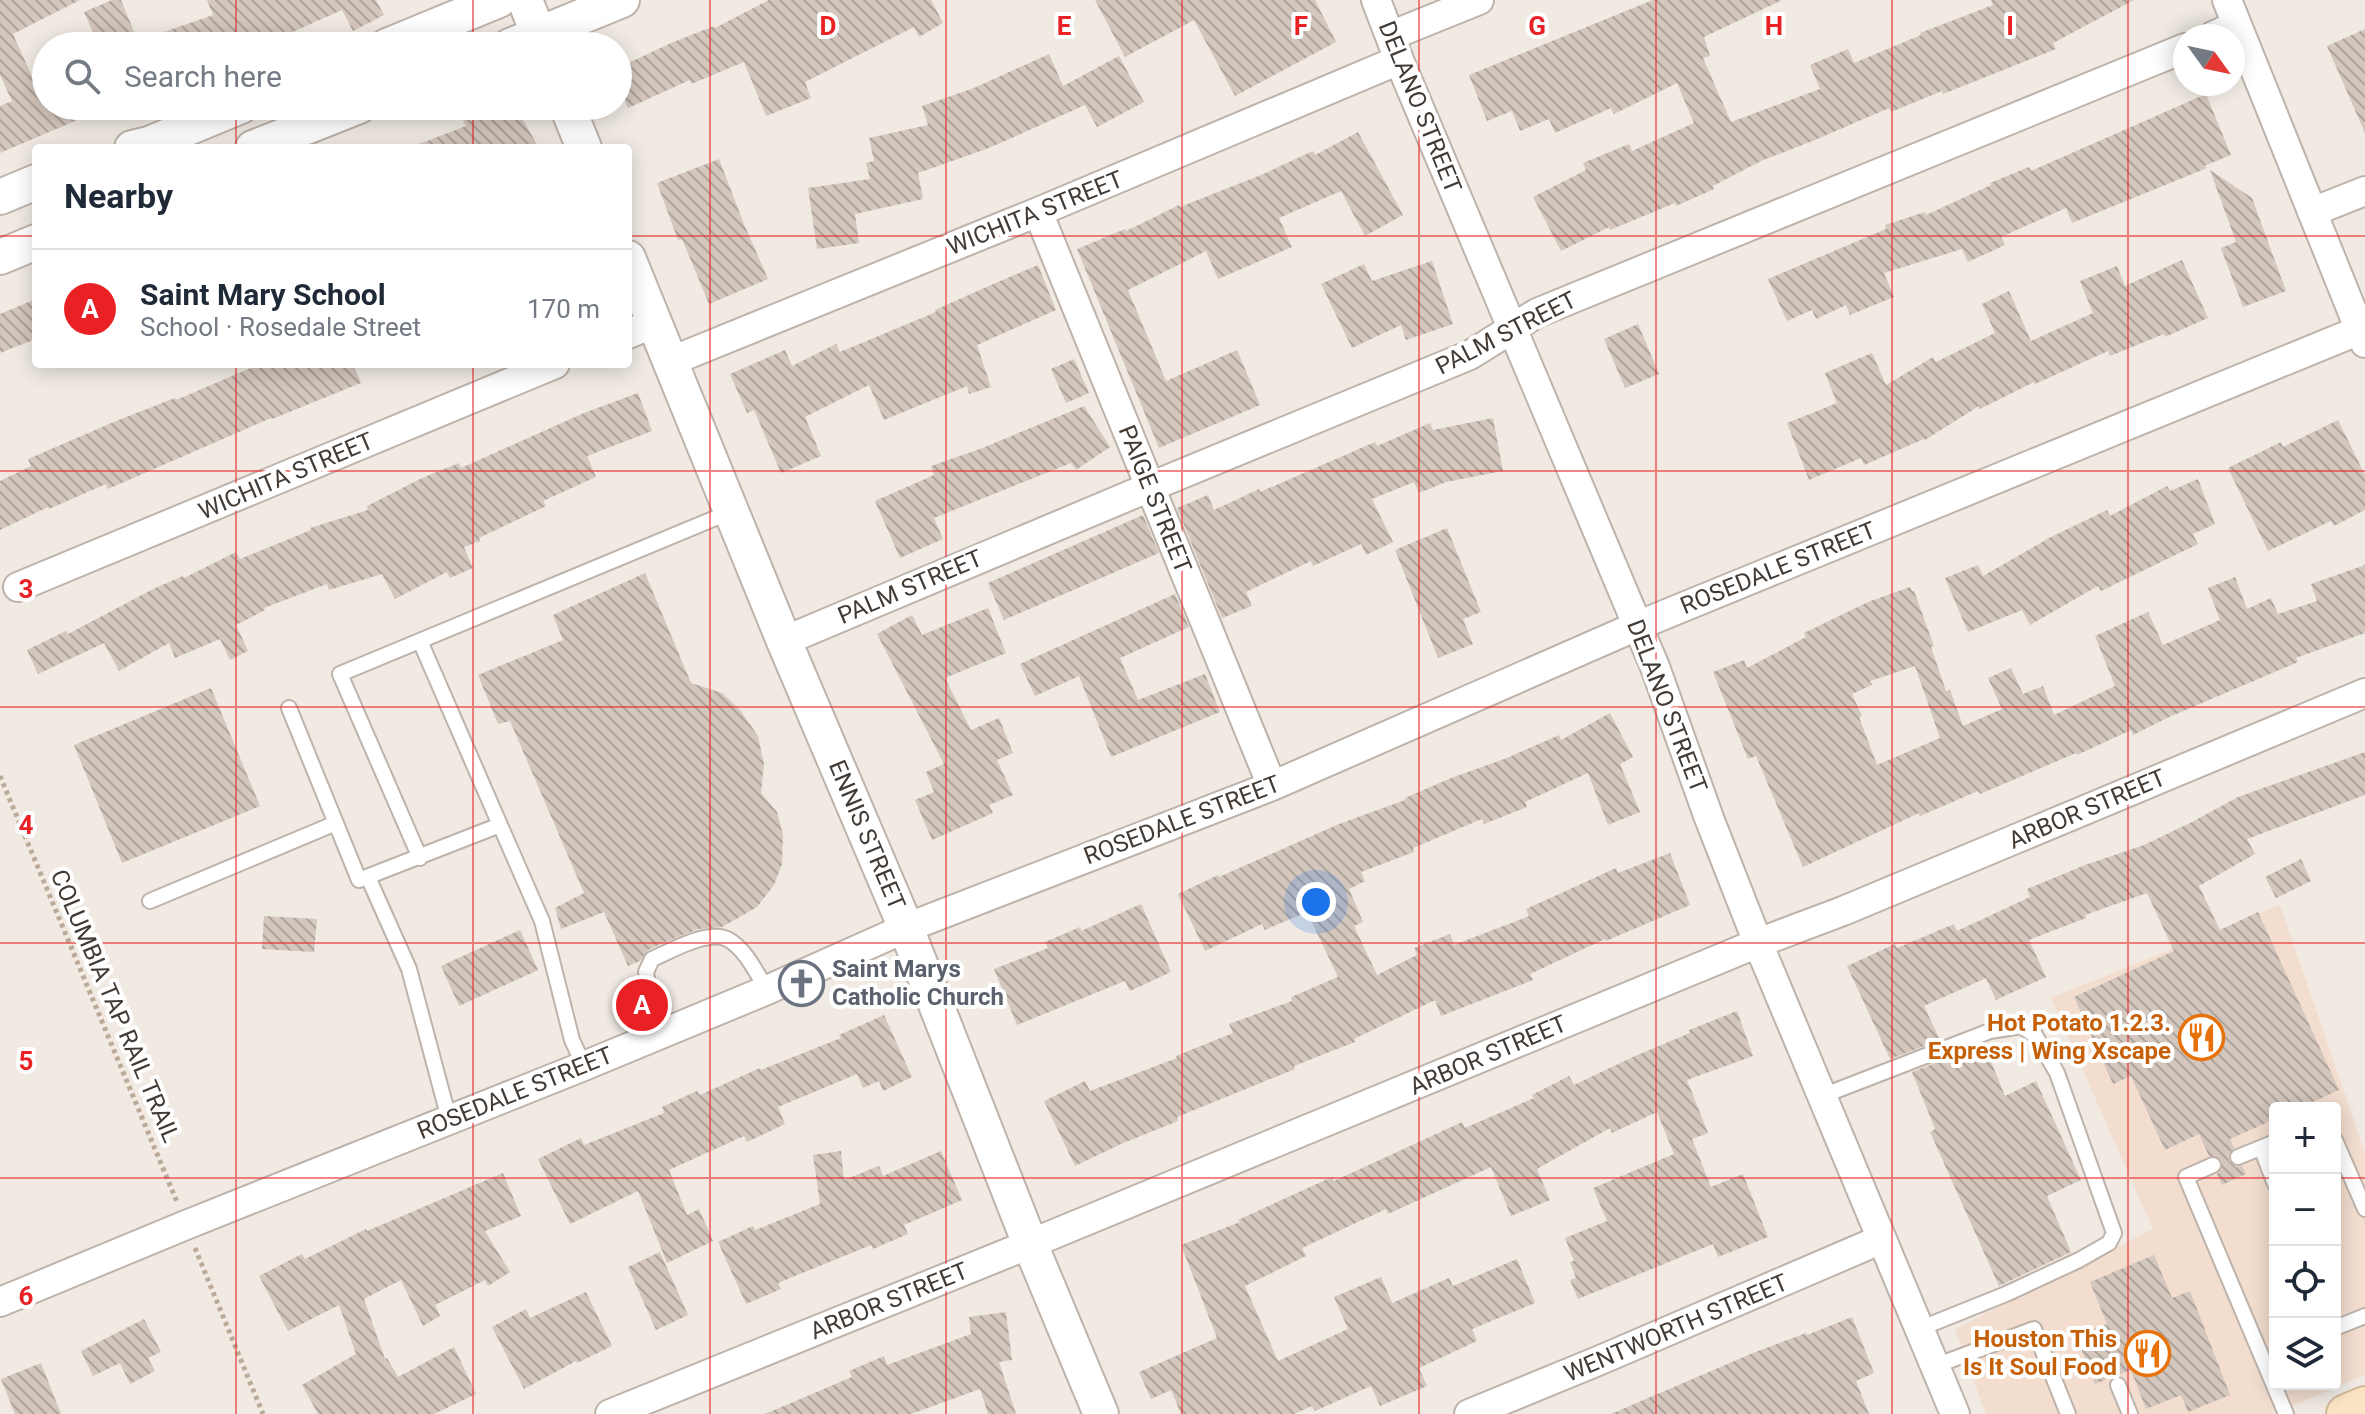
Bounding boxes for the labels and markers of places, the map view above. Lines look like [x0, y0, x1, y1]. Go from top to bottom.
place label: Saint Marys Catholic Church [832, 955, 1004, 1011]
church icon: Saint Marys Catholic Church [777, 959, 825, 1007]
pin: A [616, 975, 668, 1035]
place label: Hot Potato 1.2.3. Express | Wing Xscape [1928, 1009, 2171, 1065]
restaurant icon: Hot Potato 1.2.3. Express | Wing Xscape [2178, 1013, 2226, 1061]
place label: Houston This Is It Soul Food [1963, 1325, 2117, 1381]
restaurant icon: Houston This Is It Soul Food [2124, 1329, 2172, 1377]

